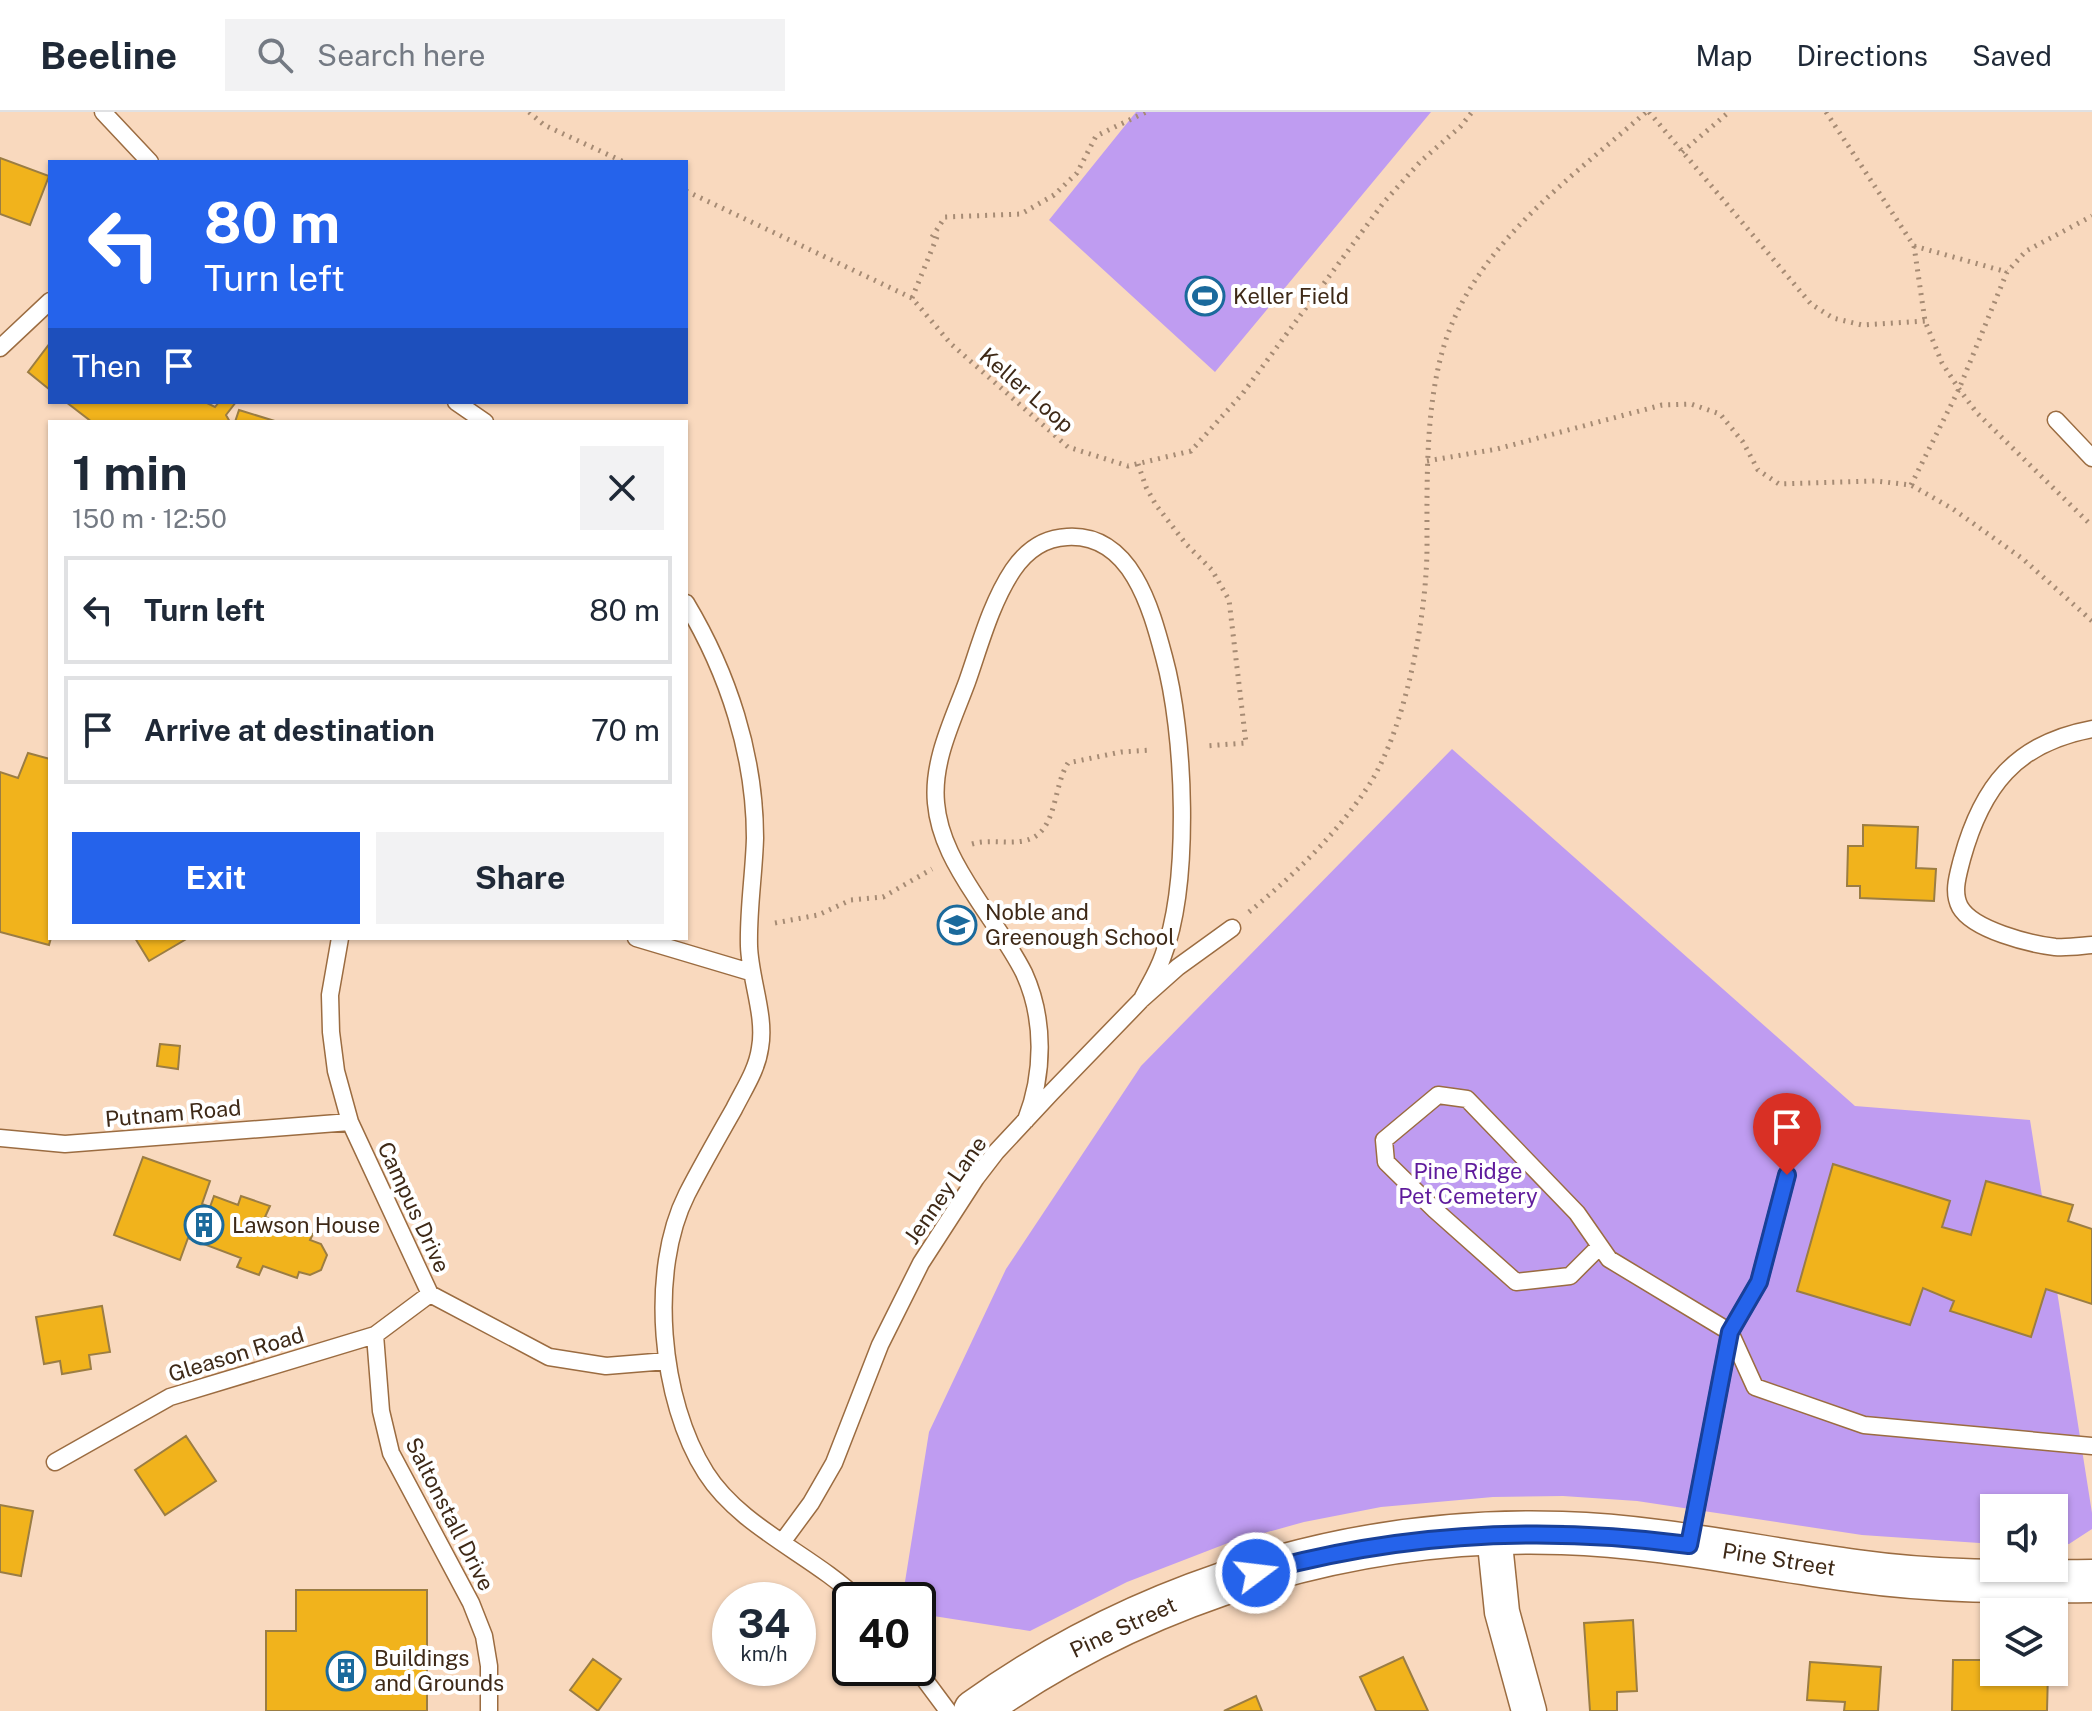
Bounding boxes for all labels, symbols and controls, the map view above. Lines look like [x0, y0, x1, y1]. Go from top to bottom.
search box [225, 19, 785, 91]
text: Beeline [40, 33, 177, 78]
icon: search [253, 33, 297, 77]
text: Search here [317, 37, 486, 73]
text: Map [1696, 39, 1752, 72]
text: Directions [1796, 39, 1928, 72]
text: Saved [1972, 39, 2052, 72]
text: 80 m [204, 190, 340, 256]
icon: left [72, 192, 176, 296]
text: Turn left [204, 257, 345, 299]
sports icon: Keller Field [1184, 275, 1226, 317]
place label: Keller Field [1233, 283, 1349, 309]
street label: Keller Loop [975, 342, 1079, 438]
icon: arrive [157, 344, 201, 388]
text: Then [72, 348, 141, 384]
text: 1 min [72, 444, 188, 501]
button: close [580, 446, 664, 530]
text: 150 m · 12:50 [72, 503, 227, 534]
icon: left [76, 588, 120, 632]
text: Turn left [144, 592, 265, 628]
text: 80 m [589, 592, 660, 628]
icon: arrive [76, 708, 120, 752]
text: Arrive at destination [144, 712, 435, 748]
text: 70 m [591, 712, 660, 748]
button: Exit [72, 832, 360, 924]
button: Share [376, 832, 664, 924]
place label: Noble and Greenough School [985, 899, 1175, 950]
school or university icon: Noble and Greenough School [936, 904, 978, 946]
pin [1753, 1093, 1821, 1175]
street label: Putnam Road [104, 1094, 242, 1132]
icon: arrive [1765, 1105, 1809, 1149]
street label: Jenney Lane [898, 1131, 992, 1249]
street label: Campus Drive [372, 1138, 456, 1276]
park label: Pine Ridge Pet Cemetery [1398, 1158, 1538, 1209]
building icon: Lawson House [183, 1204, 225, 1246]
place label: Lawson House [232, 1212, 380, 1238]
street label: Gleason Road [165, 1321, 307, 1387]
street label: Saltonstall Drive [400, 1433, 500, 1595]
map controls [1980, 1494, 2068, 1686]
button: sound [1980, 1494, 2068, 1582]
position arrow [1214, 1531, 1298, 1615]
street label: Pine Street [1721, 1537, 1837, 1581]
speed limit sign: 40 [832, 1582, 936, 1686]
street label: Pine Street [1066, 1591, 1180, 1663]
button: layers [1980, 1598, 2068, 1686]
text: 34 [738, 1600, 790, 1647]
text: km/h [740, 1642, 788, 1666]
place label: Buildings and Grounds [374, 1645, 504, 1696]
building icon: Buildings and Grounds [325, 1650, 367, 1692]

